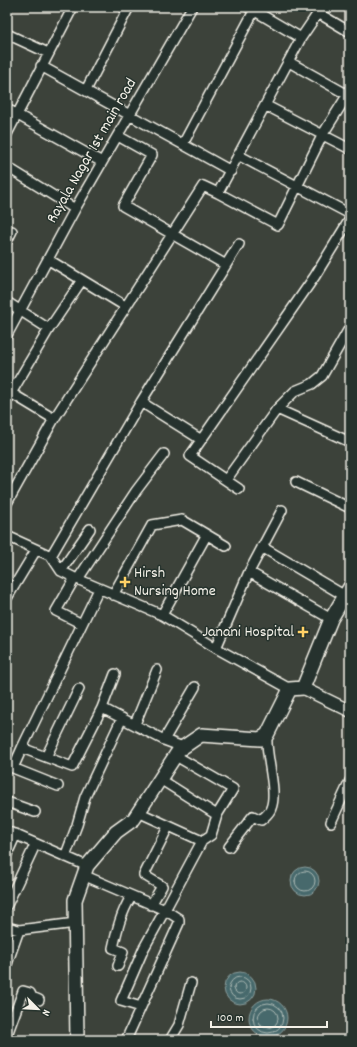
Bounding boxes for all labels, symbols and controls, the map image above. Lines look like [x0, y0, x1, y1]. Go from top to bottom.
street label: Rayala Nagar 1st main road [41, 74, 143, 228]
place label: Hirsh Nursing Home [134, 562, 216, 603]
marker: Hirsh Nursing Home [119, 576, 131, 588]
place label: Janani Hospital [202, 621, 294, 644]
marker: Janani Hospital [297, 626, 309, 638]
north arrow [18, 989, 58, 1029]
scale bar [211, 1003, 327, 1029]
text: N [37, 1007, 54, 1019]
text: 100 m [217, 1010, 244, 1027]

